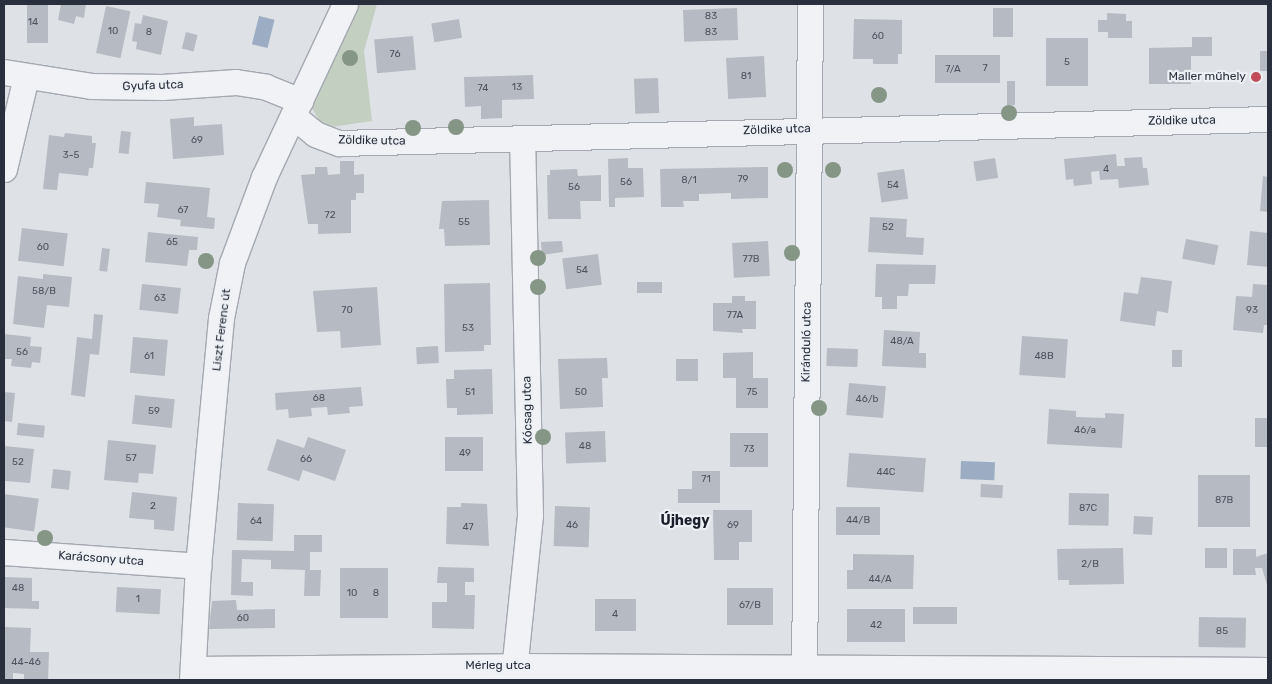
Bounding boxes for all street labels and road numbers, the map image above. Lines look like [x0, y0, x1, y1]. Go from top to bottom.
street label: Gyufa utca [122, 78, 184, 94]
street label: Zöldike utca [1148, 113, 1216, 129]
street label: Zöldike utca [743, 122, 811, 138]
street label: Zöldike utca [338, 133, 406, 149]
street label: Liszt Ferenc út [210, 288, 234, 372]
street label: Kiránduló utca [799, 302, 815, 382]
street label: Kócsag utca [520, 376, 536, 444]
street label: Karácsony utca [57, 549, 145, 569]
street label: Mérleg utca [465, 659, 531, 673]

